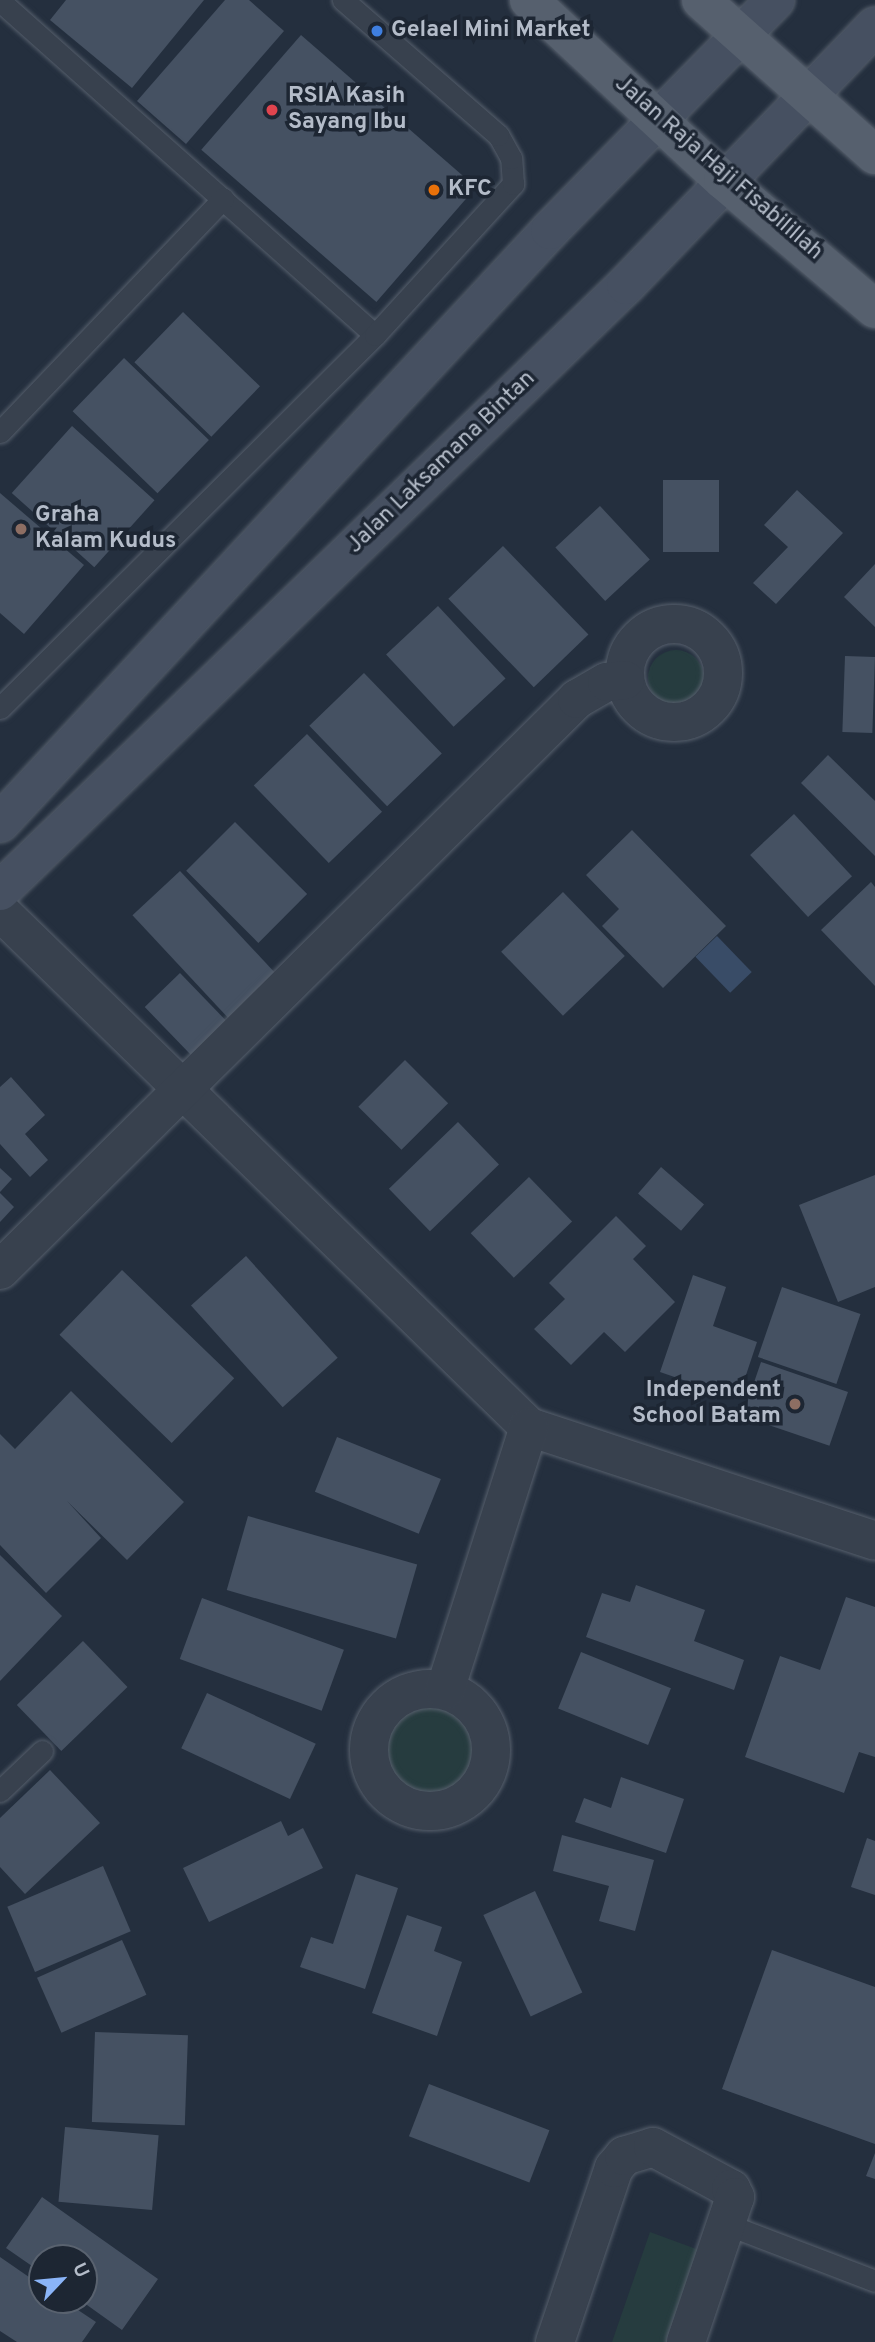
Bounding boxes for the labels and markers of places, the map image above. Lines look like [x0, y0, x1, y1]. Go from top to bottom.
place label: Gelael Mini Market [391, 17, 590, 45]
marker: Gelael Mini Market [369, 23, 385, 39]
place label: RSIA Kasih Sayang Ibu [288, 83, 407, 137]
marker: RSIA Kasih Sayang Ibu [262, 100, 282, 120]
place label: KFC [448, 176, 492, 204]
marker: KFC [426, 182, 442, 198]
place label: Graha Kalam Kudus [35, 502, 176, 556]
marker: Graha Kalam Kudus [13, 521, 29, 537]
place label: Independent School Batam [632, 1377, 781, 1431]
marker: Independent School Batam [787, 1396, 803, 1412]

